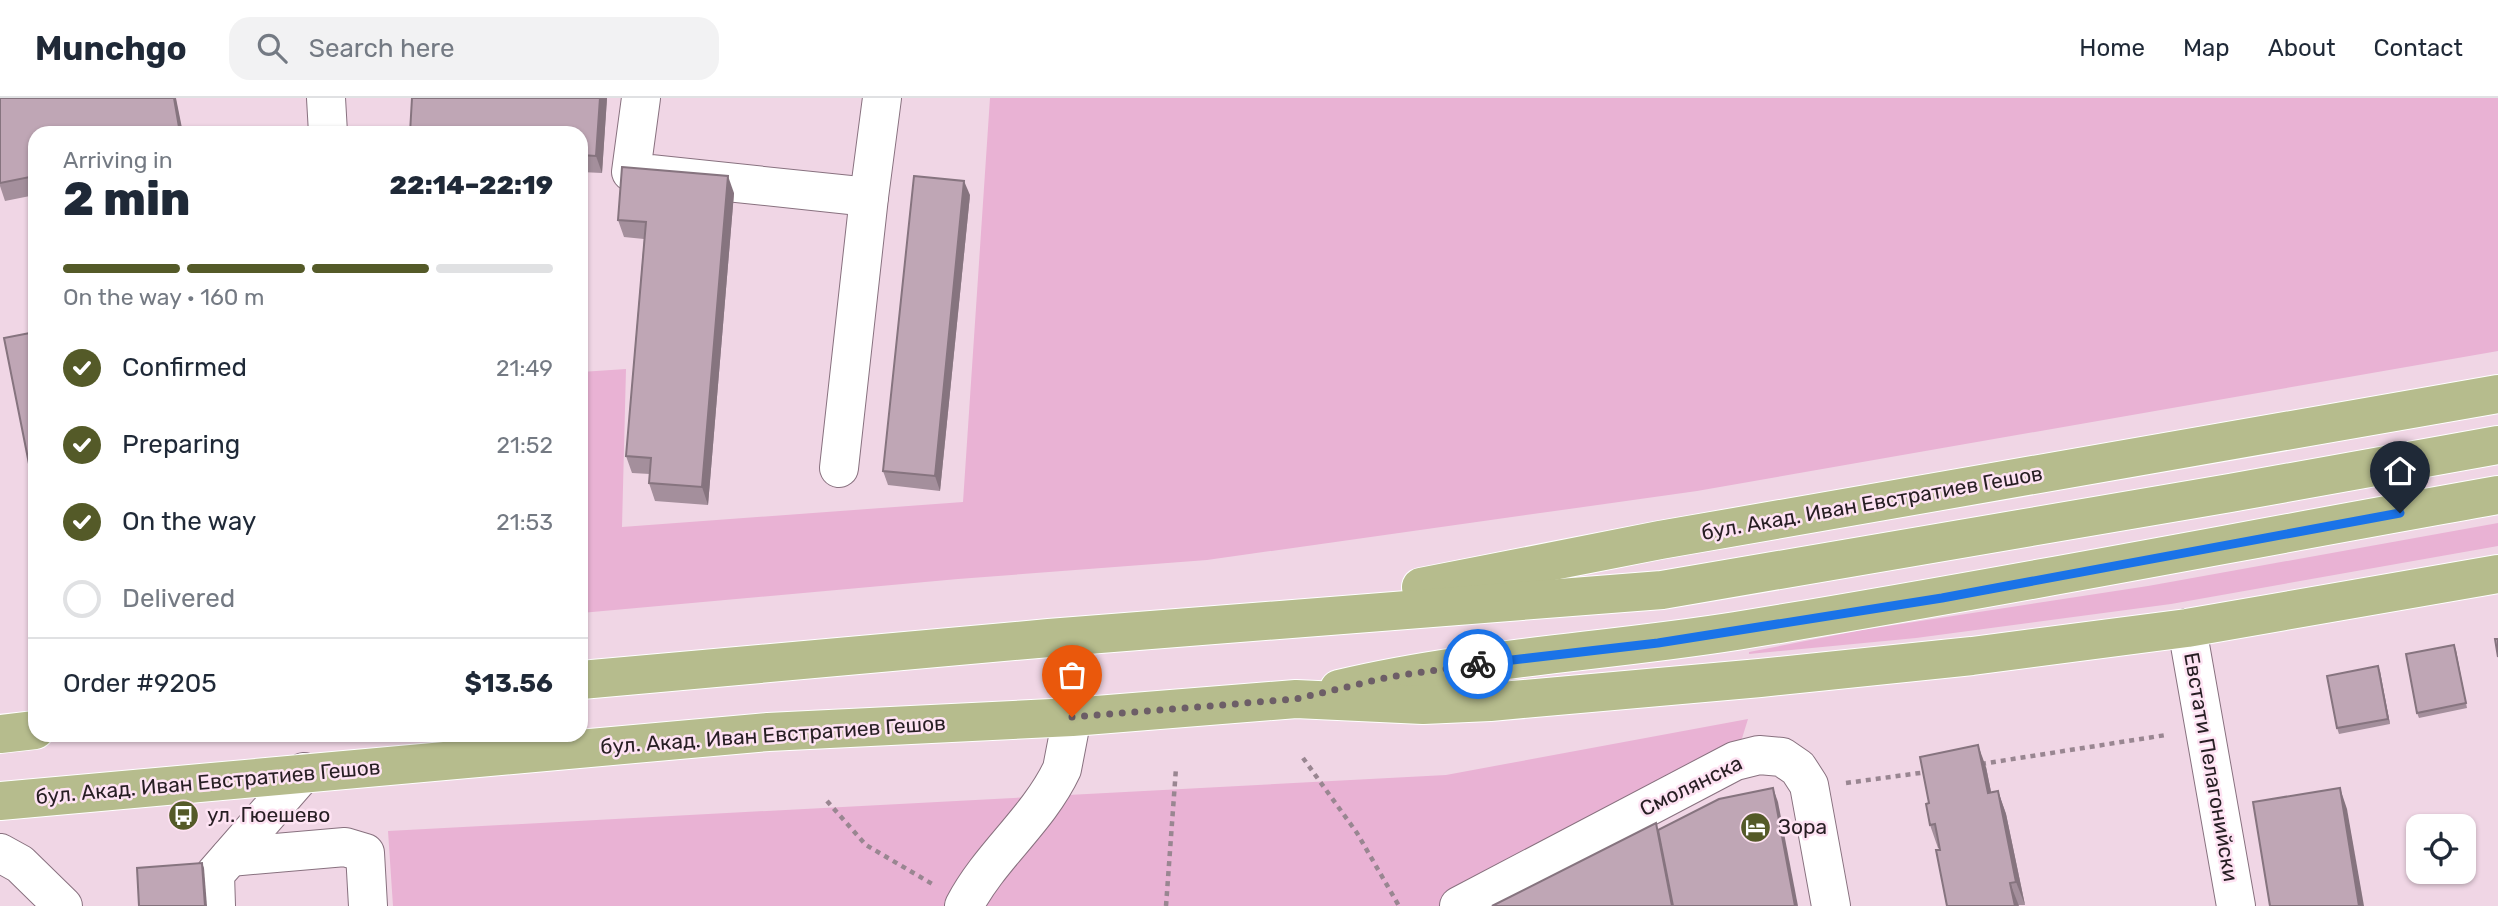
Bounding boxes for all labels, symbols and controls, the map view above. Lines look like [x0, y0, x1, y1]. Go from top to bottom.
search box [229, 17, 719, 80]
text: Munchgo [35, 29, 187, 68]
icon: search [253, 29, 291, 67]
text: Search here [309, 33, 455, 64]
text: Home [2079, 34, 2145, 62]
text: Map [2183, 34, 2230, 62]
text: About [2268, 34, 2336, 62]
text: Contact [2374, 34, 2463, 62]
text: Arriving in [63, 146, 173, 174]
text: 22:14–22:19 [389, 170, 553, 201]
text: 2 min [63, 172, 190, 227]
text: On the way · 160 m [63, 283, 265, 311]
icon: check [63, 349, 101, 387]
text: Confirmed [122, 352, 247, 383]
text: 21:49 [496, 354, 553, 382]
icon: check [63, 426, 101, 464]
text: Preparing [122, 429, 240, 460]
text: 21:52 [497, 431, 553, 459]
pin [2370, 441, 2430, 513]
icon: home [2381, 452, 2419, 490]
street label: бул. Акад. Иван Евстратиев Гешов [1699, 460, 2045, 545]
icon: check [63, 503, 101, 541]
text: On the way [122, 506, 256, 537]
text: 21:53 [496, 508, 553, 536]
text: Delivered [122, 583, 235, 614]
courier [1443, 629, 1513, 699]
pin [1042, 645, 1102, 717]
icon: bike [1459, 645, 1497, 683]
street label: Евстати Пелагонийски [2179, 650, 2244, 884]
icon: bag [1053, 656, 1091, 694]
text: Order #9205 [63, 668, 217, 699]
text: $13.56 [464, 668, 553, 699]
street label: бул. Акад. Иван Евстратиев Гешов [599, 710, 947, 759]
street label: Смолянска [1635, 750, 1746, 821]
street label: бул. Акад. Иван Евстратиев Гешов [34, 754, 381, 809]
bus stop icon: ул. Гюешево [167, 798, 201, 832]
place label: ул. Гюешево [207, 802, 330, 827]
hotel icon: Зора [1738, 810, 1772, 844]
place label: Зора [1778, 814, 1827, 839]
map controls [2406, 814, 2476, 884]
button: locate [2406, 814, 2476, 884]

